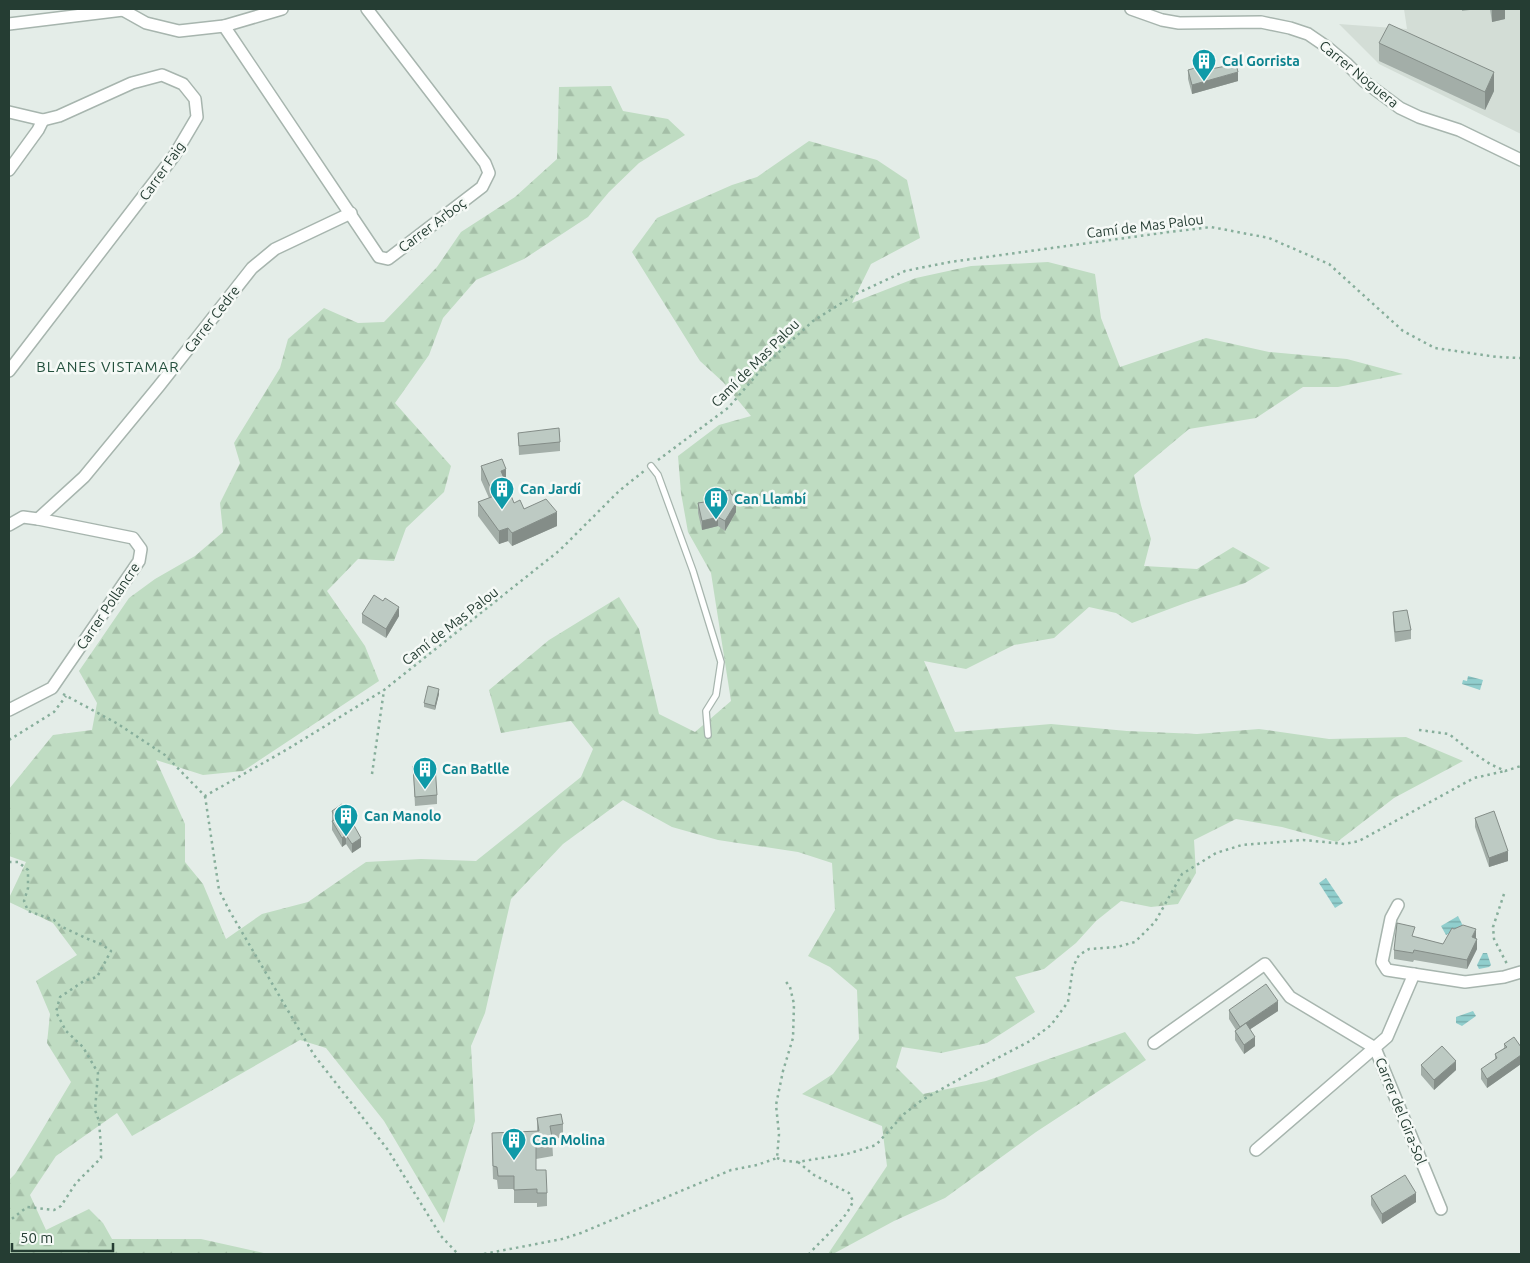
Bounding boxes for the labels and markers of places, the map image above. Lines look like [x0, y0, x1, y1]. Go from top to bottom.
building icon: Cal Gorrista [1191, 48, 1217, 82]
place label: Cal Gorrista [1222, 53, 1300, 69]
building icon: Can Jardí [489, 476, 515, 510]
place label: Can Jardí [520, 481, 581, 497]
building icon: Can Llambí [703, 486, 729, 520]
place label: Can Llambí [734, 491, 806, 507]
building icon: Can Batlle [412, 756, 438, 790]
place label: Can Batlle [442, 761, 510, 777]
building icon: Can Manolo [333, 803, 359, 837]
place label: Can Manolo [364, 808, 442, 824]
building icon: Can Molina [501, 1127, 527, 1161]
place label: Can Molina [532, 1132, 605, 1148]

